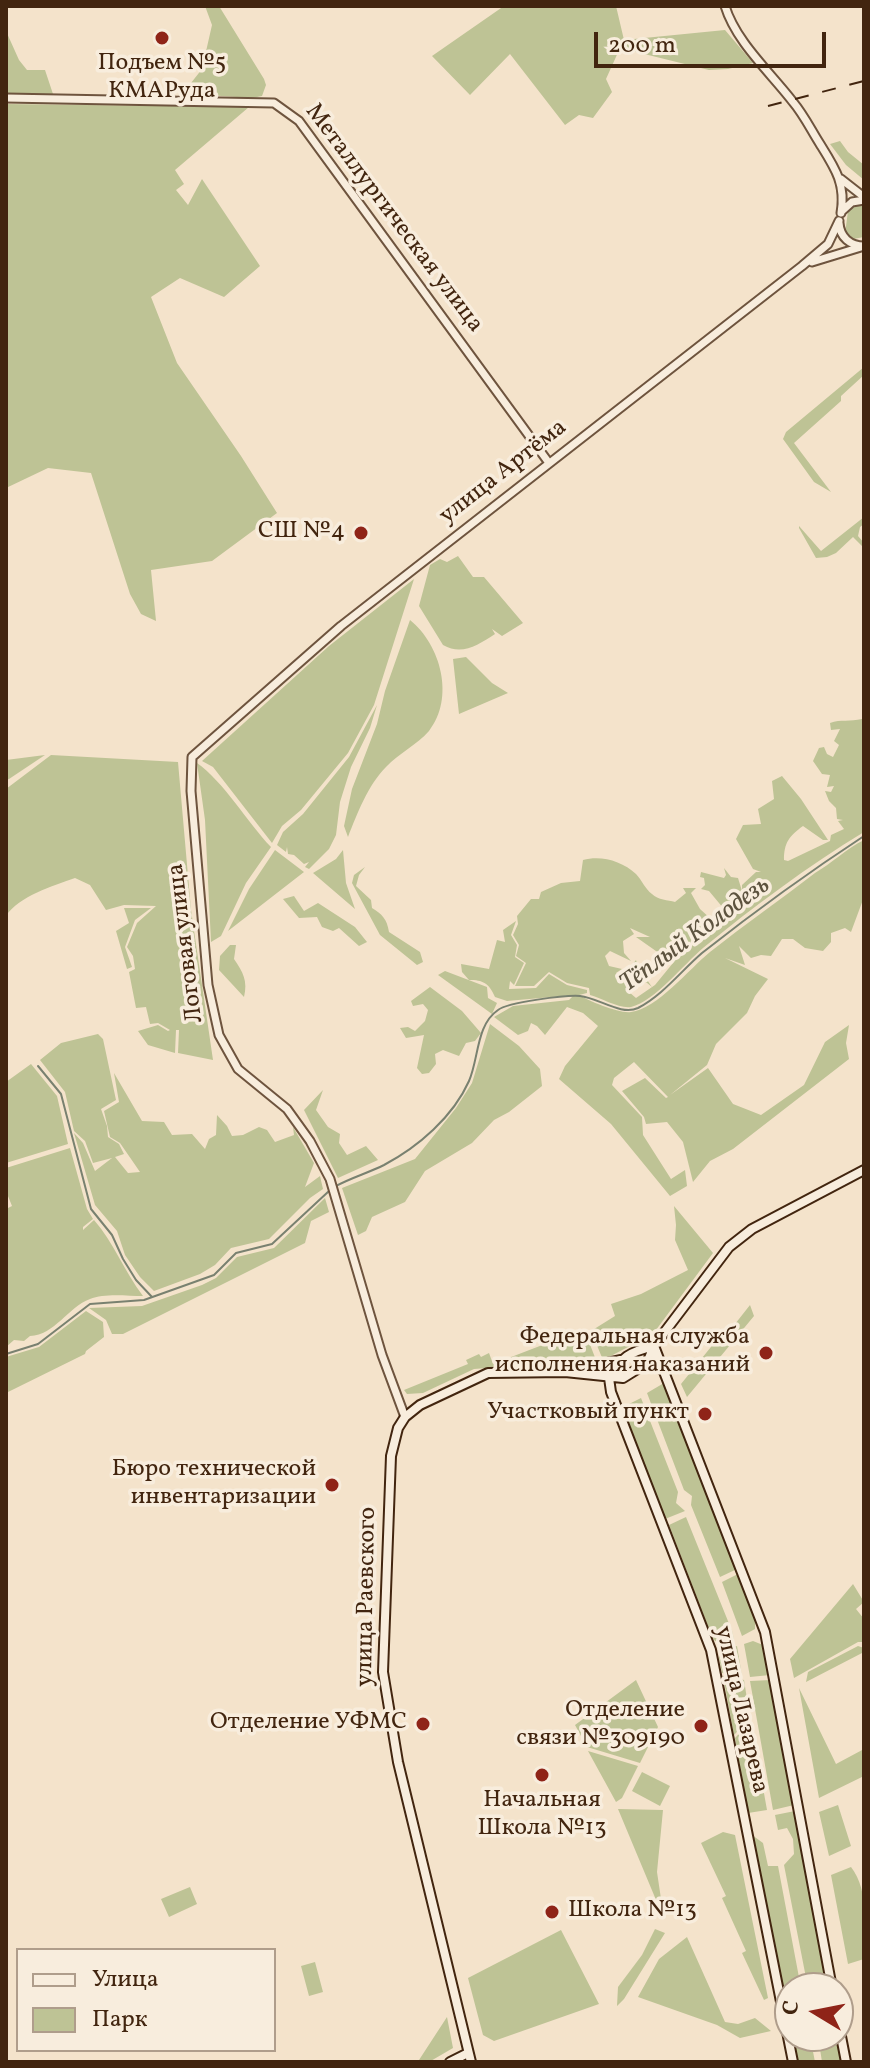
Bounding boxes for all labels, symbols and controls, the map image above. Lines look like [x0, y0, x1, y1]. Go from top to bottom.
scale bar [598, 16, 830, 66]
marker: Подъем №5 КМАРуда [153, 29, 171, 47]
text: 200 m [608, 29, 676, 63]
place label: Подъем №5 КМАРуда [98, 51, 226, 107]
street label: Металлургическая улица [298, 99, 488, 339]
street label: улица Артёма [434, 414, 574, 532]
place label: СШ №4 [258, 519, 345, 547]
marker: СШ №4 [352, 524, 370, 542]
street label: Логовая улица [163, 862, 211, 1024]
water label: Тёплый Колодезь [615, 871, 777, 1001]
place label: Федеральная служба исполнения наказаний [495, 1325, 750, 1381]
marker: Федеральная служба исполнения наказаний [757, 1344, 775, 1362]
place label: Участковый пункт [487, 1400, 689, 1428]
marker: Участковый пункт [696, 1405, 714, 1423]
place label: Бюро технической инвентаризации [112, 1457, 316, 1513]
marker: Бюро технической инвентаризации [323, 1476, 341, 1494]
street label: улица Раевского [352, 1507, 384, 1687]
street label: улица Лазарева [707, 1624, 773, 1796]
place label: Отделение связи №309190 [516, 1698, 685, 1754]
place label: Отделение УФМС [210, 1710, 407, 1738]
marker: Отделение УФМС [414, 1715, 432, 1733]
marker: Отделение связи №309190 [692, 1717, 710, 1735]
marker: Начальная Школа №13 [533, 1766, 551, 1784]
place label: Начальная Школа №13 [478, 1788, 606, 1844]
place label: Школа №13 [568, 1898, 697, 1926]
marker: Школа №13 [543, 1903, 561, 1921]
legend [16, 1948, 276, 2052]
text: Улица [92, 1963, 159, 1997]
north arrow [774, 1972, 854, 2052]
text: С [775, 1998, 808, 2018]
text: Парк [92, 2003, 148, 2037]

